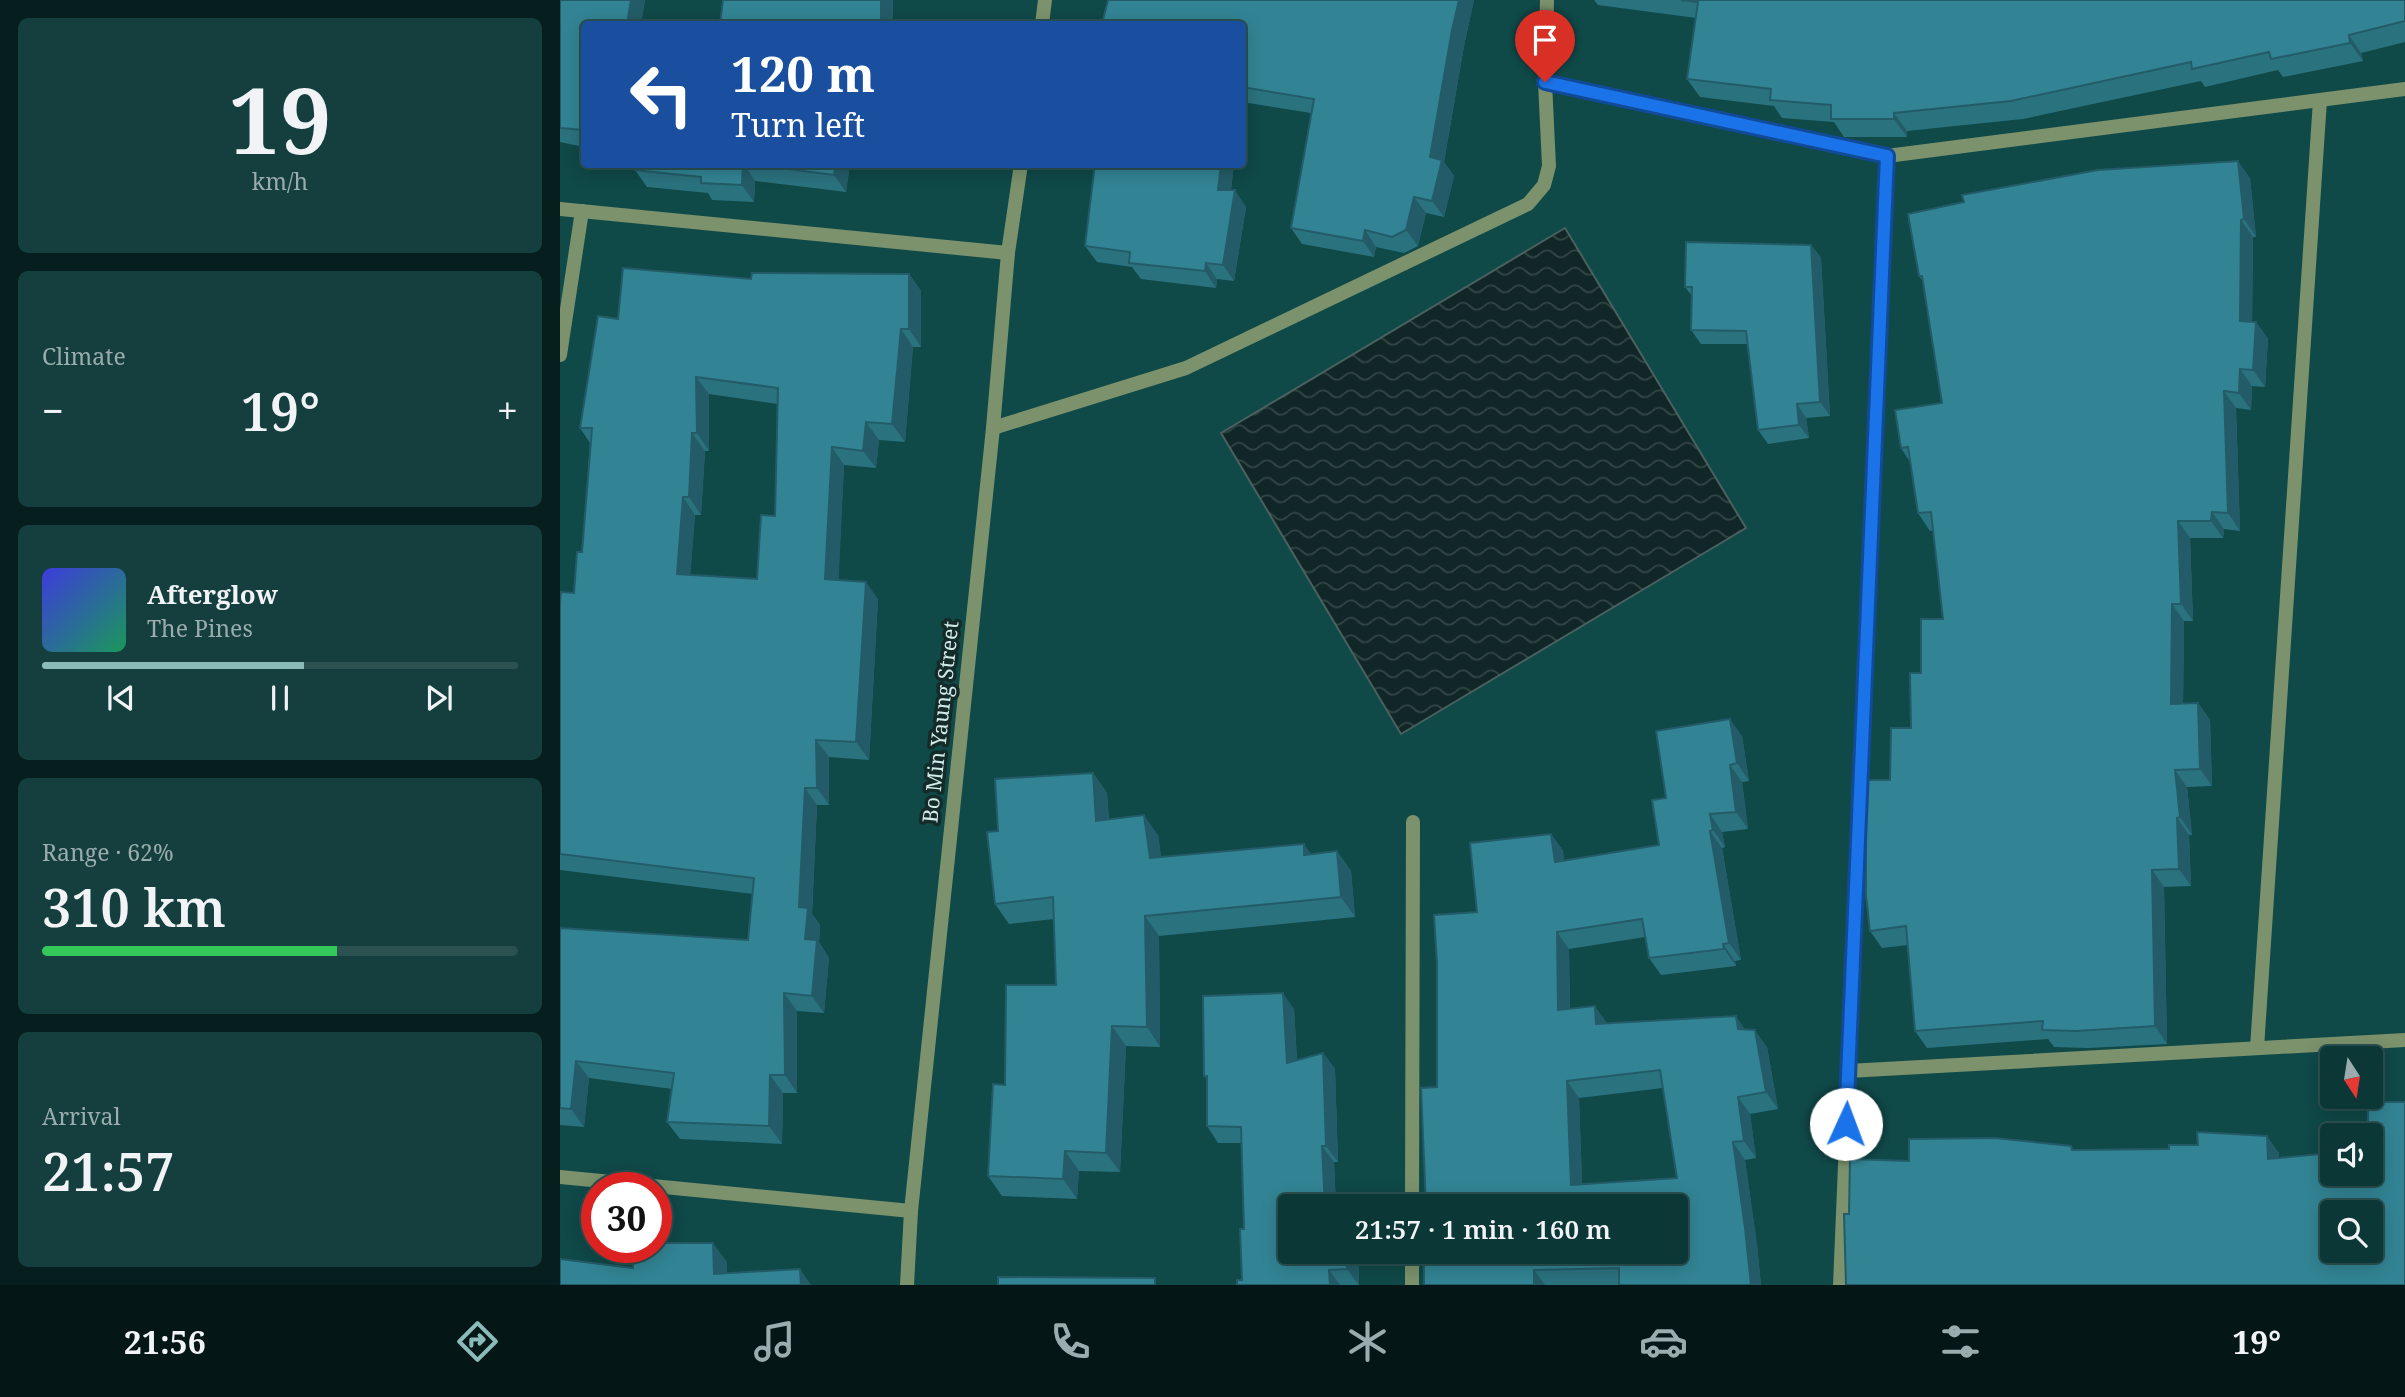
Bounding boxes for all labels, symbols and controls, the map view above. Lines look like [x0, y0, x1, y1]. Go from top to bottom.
pin [1515, 10, 1575, 82]
icon: arrive [1526, 21, 1564, 59]
text: 120 m [731, 40, 875, 106]
icon: left [616, 49, 707, 140]
text: 19 [229, 57, 331, 181]
text: Turn left [731, 103, 865, 146]
text: km/h [252, 165, 308, 197]
text: Climate [42, 340, 126, 372]
text: 19° [241, 375, 320, 446]
text: − [42, 384, 64, 436]
text: + [497, 384, 518, 436]
text: Afterglow [147, 576, 278, 612]
text: The Pines [147, 612, 253, 644]
street label: Bo Min Yaung Street [915, 620, 965, 824]
icon: previous [102, 679, 140, 717]
icon: pause [261, 679, 299, 717]
icon: next [420, 679, 458, 717]
text: Range · 62% [42, 836, 174, 868]
text: 310 km [42, 871, 226, 942]
north arrow [2320, 1046, 2384, 1110]
map controls [2320, 1046, 2383, 1263]
position arrow [1809, 1087, 1883, 1161]
text: Arrival [42, 1100, 121, 1132]
button: sound [2320, 1123, 2383, 1186]
text: 21:57 [42, 1135, 175, 1206]
speed limit sign: 30 [581, 1172, 672, 1263]
button: search [2320, 1200, 2383, 1263]
text: 21:57 · 1 min · 160 m [1355, 1211, 1611, 1247]
icon: directions [453, 1317, 502, 1366]
icon: music [750, 1317, 799, 1366]
icon: phone [1046, 1317, 1095, 1366]
icon: climate [1343, 1317, 1392, 1366]
icon: car [1639, 1317, 1688, 1366]
icon: filters [1936, 1317, 1985, 1366]
text: 21:56 [124, 1320, 206, 1363]
text: 19° [2232, 1320, 2281, 1363]

